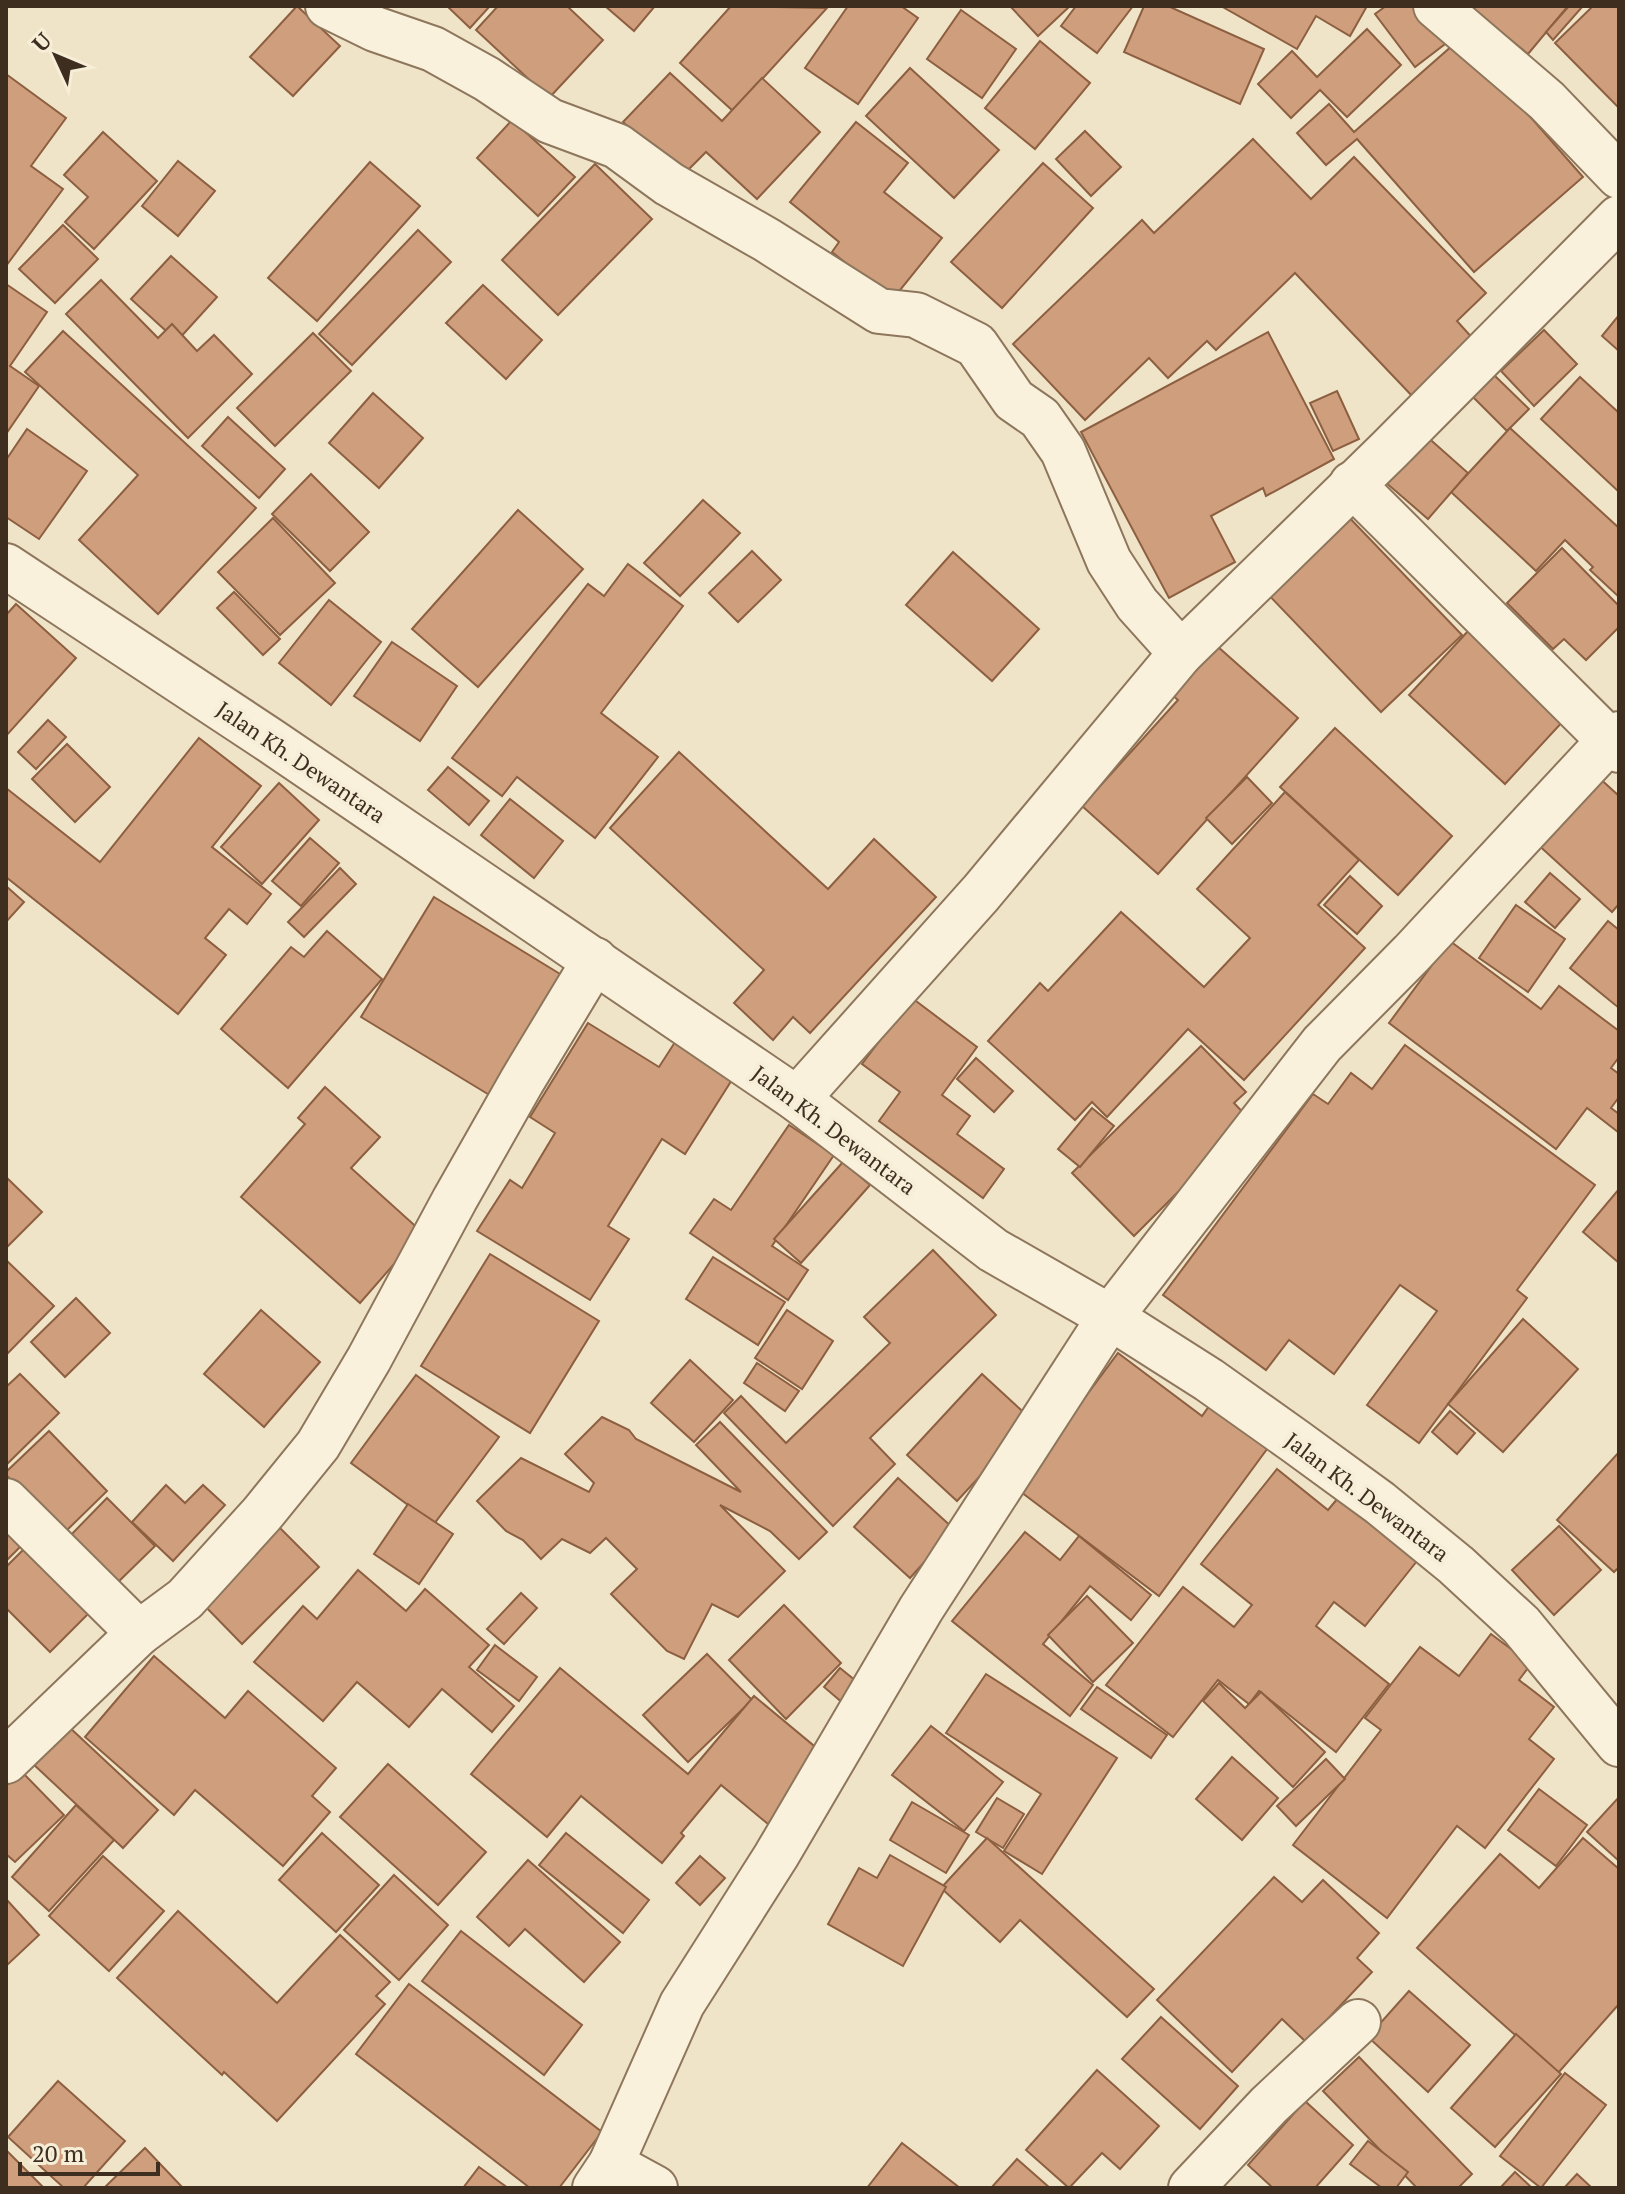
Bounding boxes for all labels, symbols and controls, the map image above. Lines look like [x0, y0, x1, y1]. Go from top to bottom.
north arrow [16, 16, 96, 96]
text: U [25, 26, 57, 57]
street label: Jalan Kh. Dewantara [211, 694, 392, 829]
street label: Jalan Kh. Dewantara [746, 1058, 922, 1201]
street label: Jalan Kh. Dewantara [1279, 1425, 1455, 1568]
scale bar [20, 2126, 158, 2176]
text: 20 m [32, 2137, 84, 2169]

